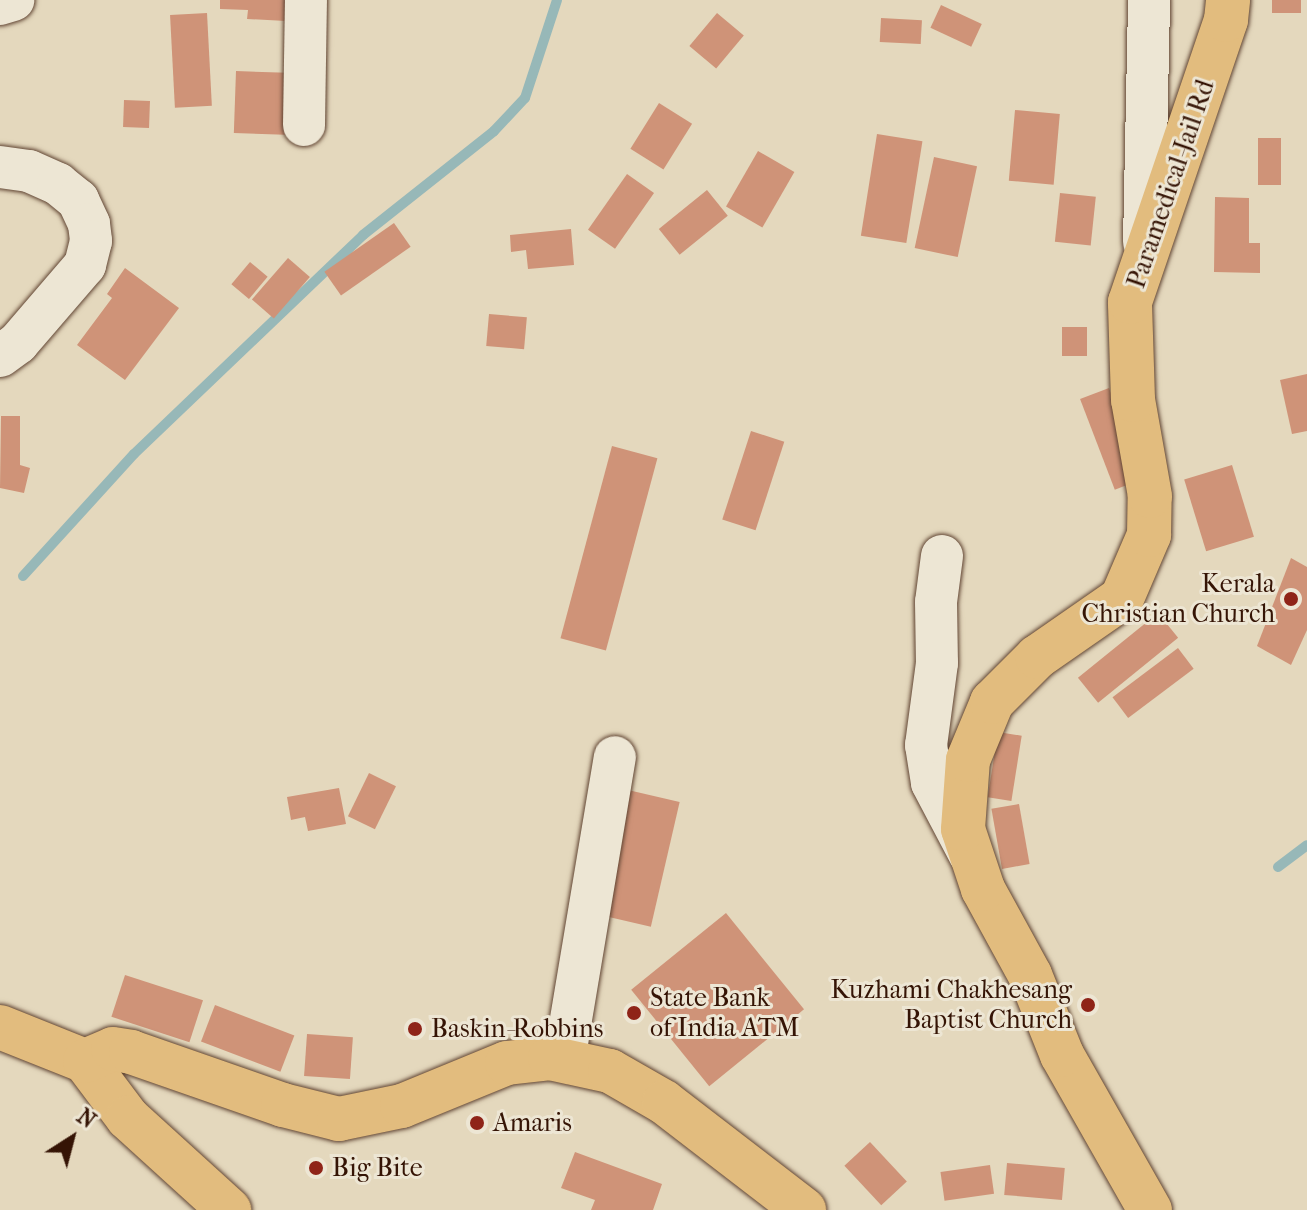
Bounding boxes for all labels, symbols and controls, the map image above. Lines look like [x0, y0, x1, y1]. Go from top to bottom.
street label: Paramedical-Jail Rd [1121, 76, 1221, 292]
place label: Kerala Christian Church [1082, 568, 1275, 630]
marker: Kerala Christian Church [1282, 590, 1300, 608]
place label: Kuzhami Chakhesang Baptist Church [830, 974, 1072, 1036]
place label: State Bank of India ATM [650, 982, 799, 1044]
marker: Kuzhami Chakhesang Baptist Church [1079, 996, 1097, 1014]
marker: State Bank of India ATM [625, 1004, 643, 1022]
place label: Baskin-Robbins [431, 1013, 603, 1045]
marker: Baskin-Robbins [406, 1020, 424, 1038]
north arrow [32, 1098, 112, 1178]
text: N [72, 1103, 100, 1134]
place label: Amaris [493, 1107, 572, 1139]
marker: Amaris [468, 1114, 486, 1132]
place label: Big Bite [332, 1152, 423, 1184]
marker: Big Bite [307, 1159, 325, 1177]

